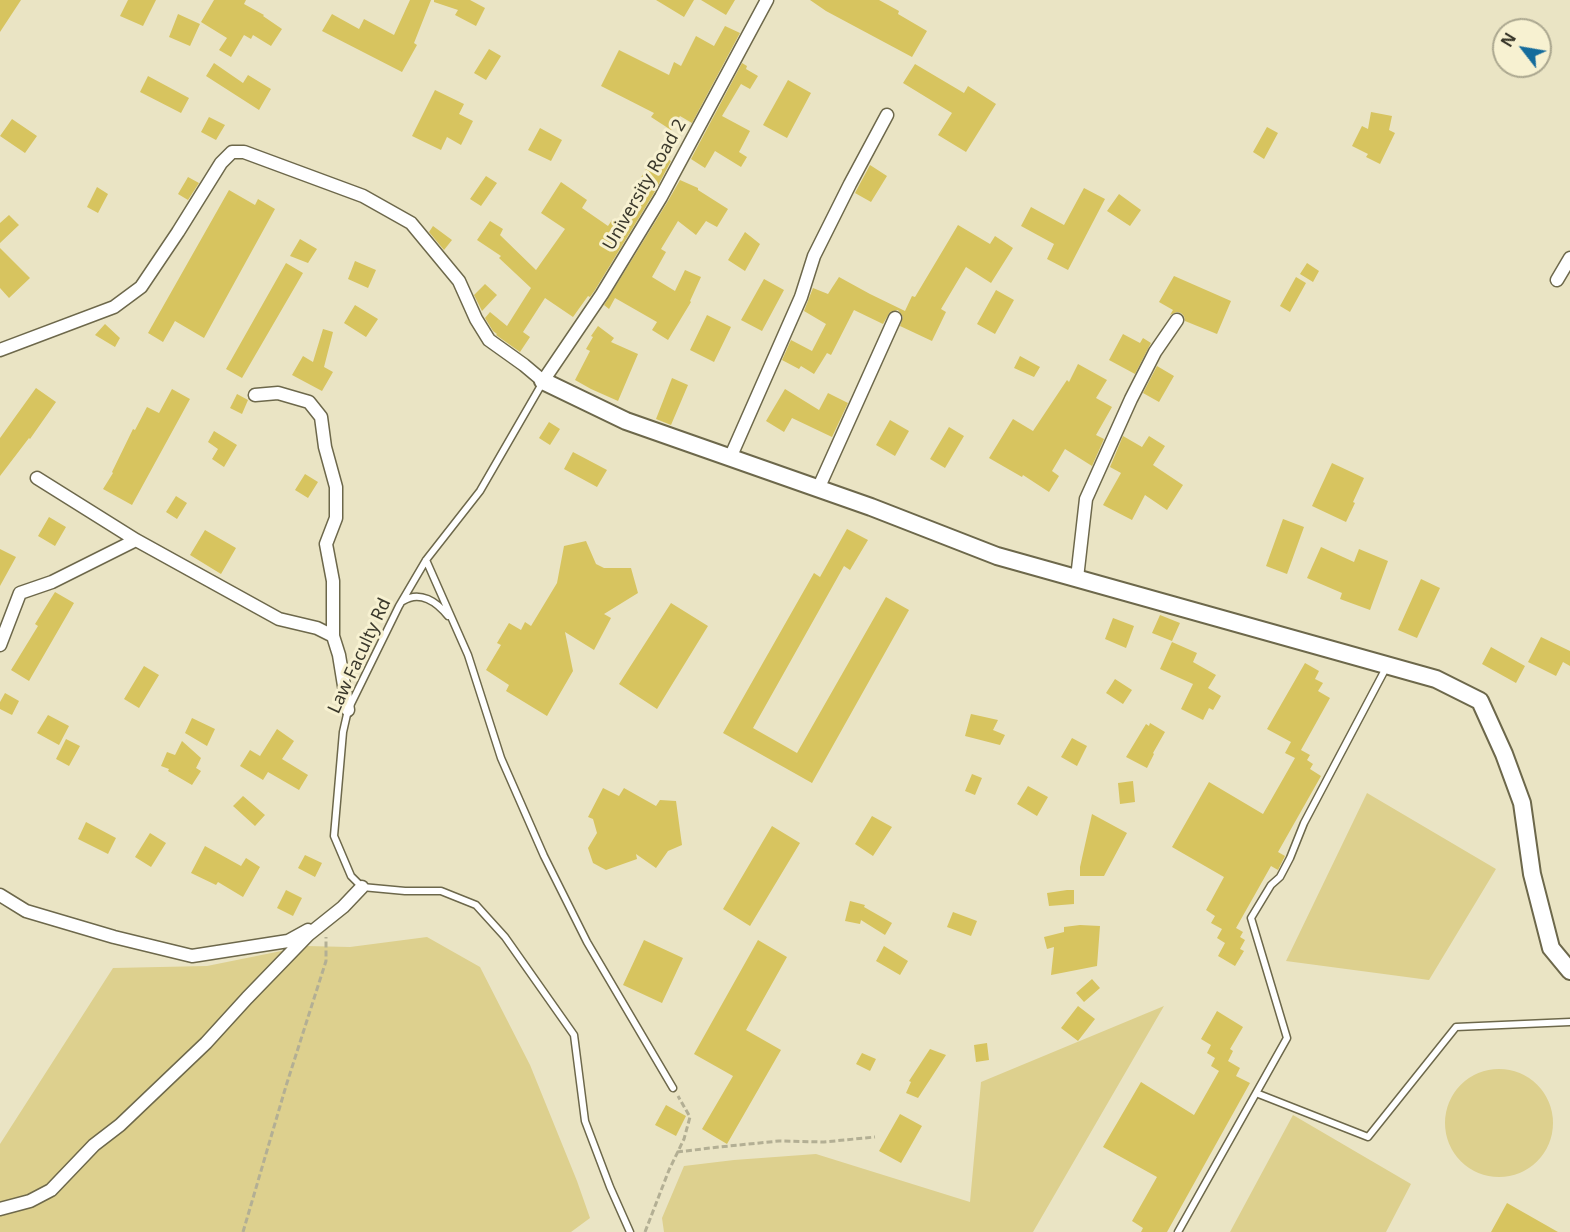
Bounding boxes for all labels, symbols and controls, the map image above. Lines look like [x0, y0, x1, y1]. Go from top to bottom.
north arrow [1492, 18, 1552, 78]
text: N [1496, 29, 1521, 51]
street label: University Road 2 [599, 116, 691, 254]
street label: Law Faculty Rd [324, 595, 396, 717]

